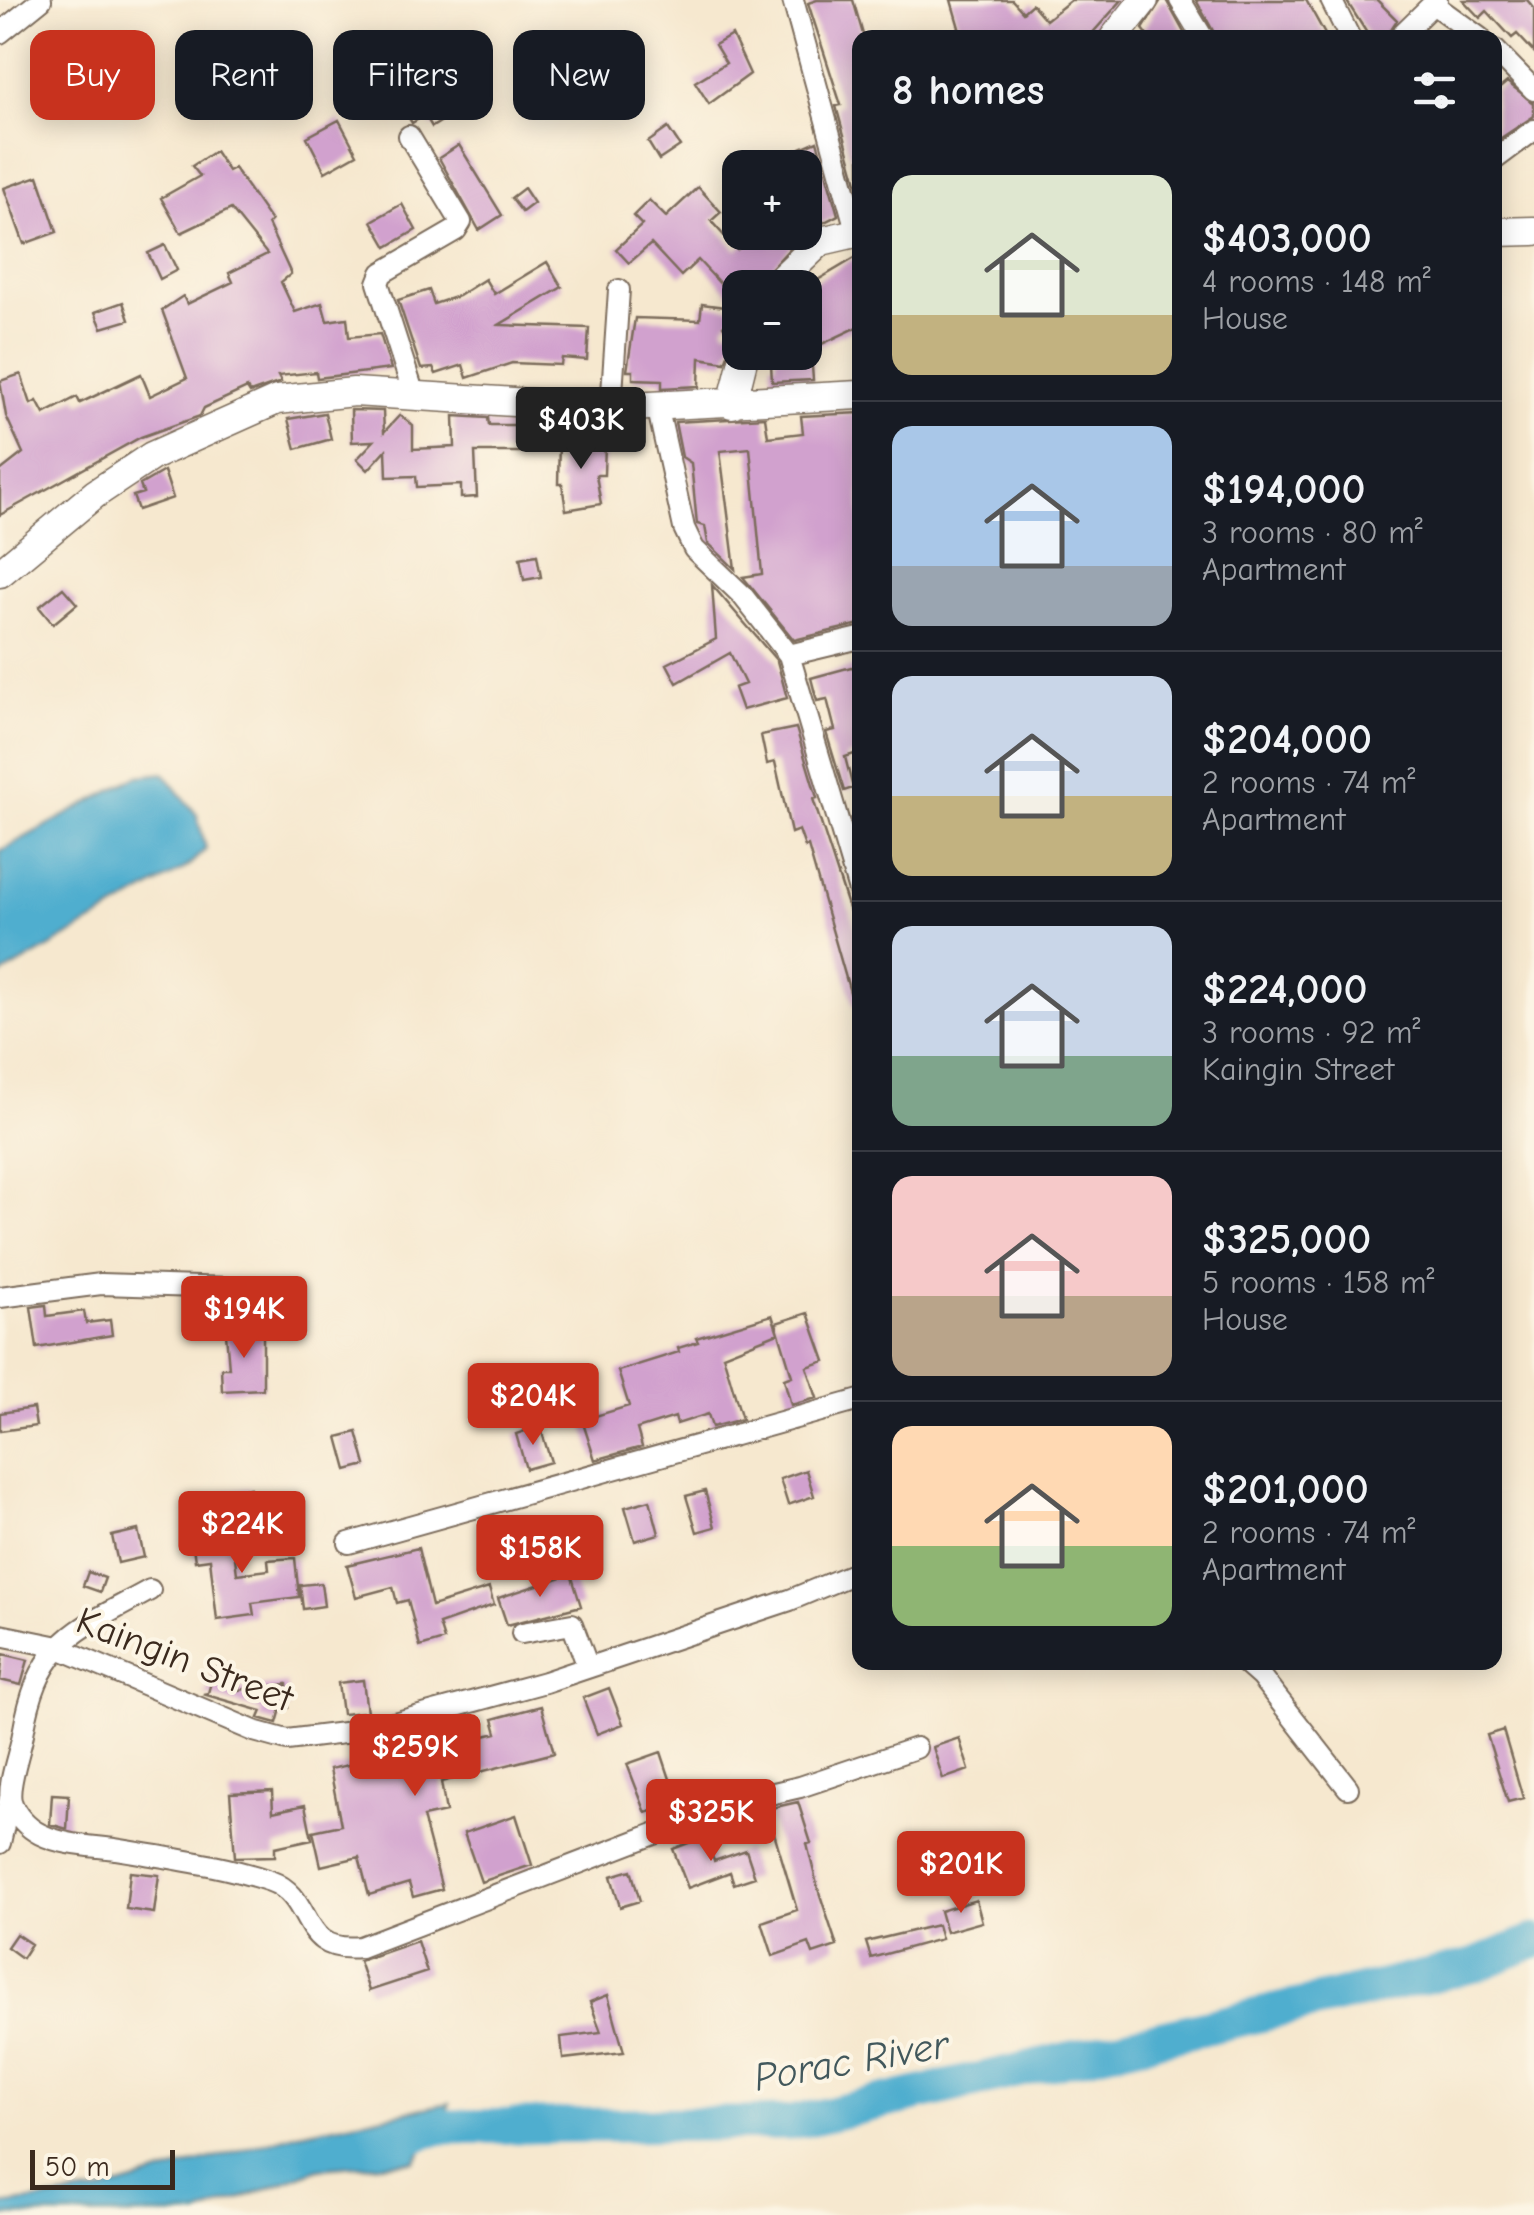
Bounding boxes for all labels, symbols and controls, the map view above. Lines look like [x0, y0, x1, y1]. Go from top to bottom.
chip: Buy [30, 30, 155, 120]
chip: Rent [175, 30, 313, 120]
chip: Filters [333, 30, 493, 120]
chip: New [513, 30, 645, 120]
icon: filters [1407, 63, 1462, 118]
text: 8 homes [892, 66, 1044, 115]
map controls [722, 150, 822, 370]
button: + [722, 150, 822, 250]
text: $403,000 [1202, 214, 1372, 263]
icon: home [972, 215, 1092, 335]
text: 4 rooms · 148 m² [1202, 263, 1431, 300]
button: − [722, 270, 822, 370]
text: House [1202, 300, 1288, 337]
pin: $403K [511, 387, 651, 472]
text: $403K [538, 401, 624, 438]
text: $194,000 [1202, 465, 1366, 514]
icon: home [972, 466, 1092, 586]
text: 3 rooms · 80 m² [1202, 514, 1423, 551]
text: Apartment [1202, 551, 1345, 588]
text: $204,000 [1202, 715, 1372, 764]
icon: home [972, 716, 1092, 836]
text: 2 rooms · 74 m² [1202, 764, 1415, 801]
text: Apartment [1202, 801, 1345, 838]
text: $224,000 [1202, 965, 1368, 1014]
icon: home [972, 966, 1092, 1086]
text: 3 rooms · 92 m² [1202, 1014, 1421, 1051]
text: Kaingin Street [1202, 1051, 1394, 1088]
text: $325,000 [1202, 1215, 1371, 1264]
icon: home [972, 1216, 1092, 1336]
text: 5 rooms · 158 m² [1202, 1264, 1434, 1301]
pin: $194K [174, 1276, 314, 1361]
text: $194K [203, 1290, 285, 1327]
text: House [1202, 1301, 1288, 1338]
pin: $204K [463, 1363, 603, 1448]
text: $204K [490, 1377, 576, 1414]
text: $201,000 [1202, 1465, 1369, 1514]
icon: home [972, 1466, 1092, 1586]
pin: $224K [172, 1491, 312, 1576]
text: $224K [200, 1505, 284, 1542]
text: 2 rooms · 74 m² [1202, 1514, 1415, 1551]
pin: $158K [470, 1515, 610, 1600]
text: $158K [498, 1529, 582, 1566]
text: Apartment [1202, 1551, 1345, 1588]
street label: Kaingin Street [70, 1599, 300, 1722]
pin: $259K [345, 1714, 485, 1799]
text: $259K [372, 1728, 458, 1765]
pin: $325K [641, 1779, 781, 1864]
text: $325K [668, 1793, 754, 1830]
pin: $201K [891, 1831, 1031, 1916]
text: $201K [919, 1845, 1003, 1882]
water label: Porac River [750, 2021, 954, 2101]
scale bar [30, 2145, 175, 2190]
text: 50 m [45, 2151, 110, 2183]

